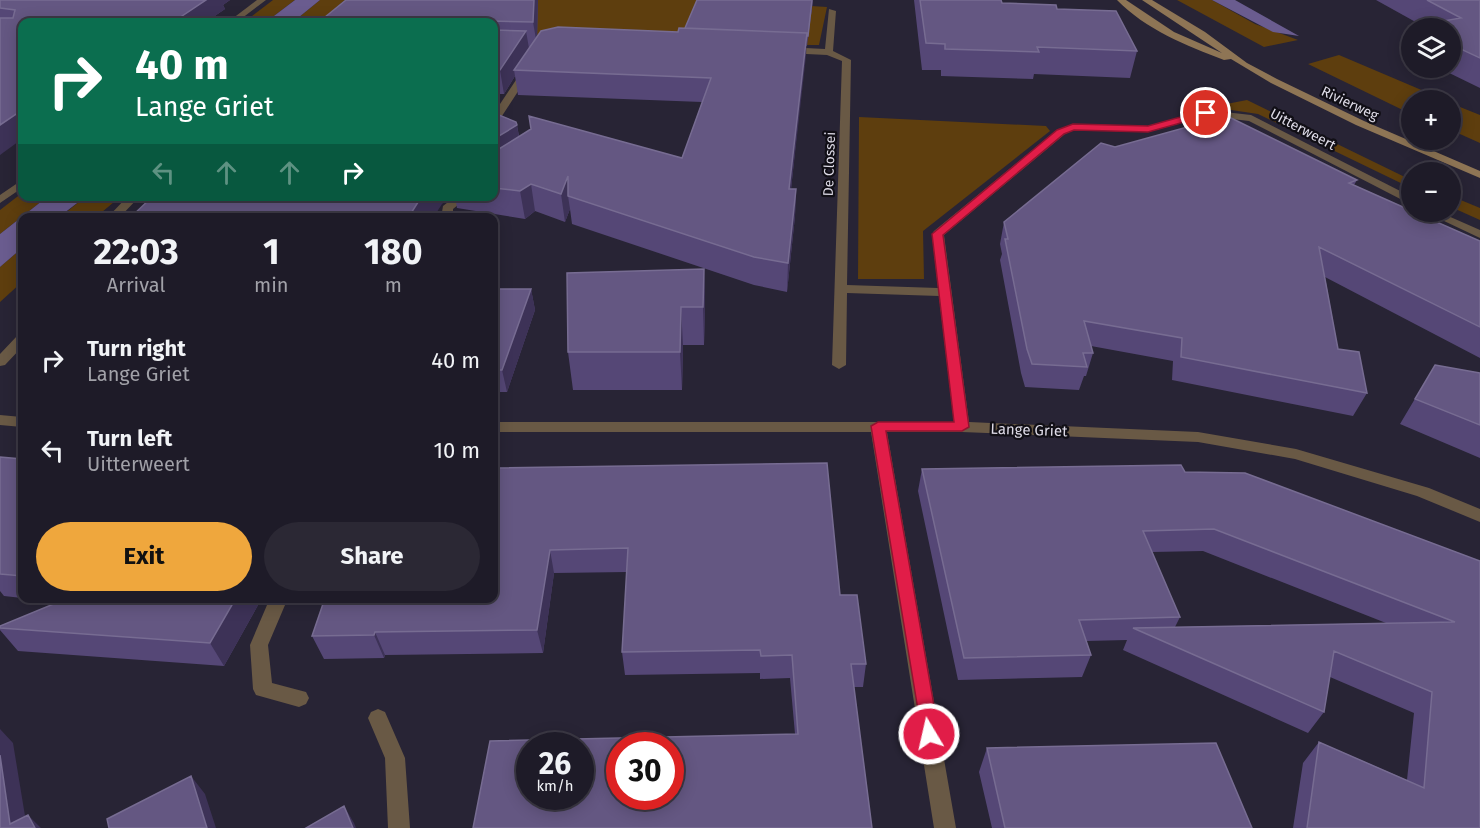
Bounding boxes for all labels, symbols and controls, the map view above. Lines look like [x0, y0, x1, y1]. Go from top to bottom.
map controls [1401, 18, 1461, 222]
button: layers [1401, 18, 1461, 78]
text: 40 m [135, 40, 229, 90]
icon: right [36, 42, 114, 120]
street label: Rivierweg [1318, 83, 1382, 124]
pin [1180, 87, 1231, 138]
button: + [1401, 90, 1461, 150]
text: Lange Griet [135, 91, 274, 123]
icon: arrive [1189, 96, 1222, 129]
street label: Uitterweert [1267, 105, 1339, 154]
street label: De Clossei [820, 131, 839, 197]
icon: left [147, 156, 180, 189]
icon: ahead [210, 156, 243, 189]
icon: ahead [273, 156, 306, 189]
icon: right [336, 156, 369, 189]
button: − [1401, 162, 1461, 222]
text: 22:03 [93, 230, 179, 274]
text: 1 [263, 230, 280, 274]
text: 180 [364, 230, 423, 274]
text: Arrival [107, 273, 165, 297]
text: min [254, 273, 289, 297]
text: m [385, 273, 402, 297]
text: Turn right [87, 335, 186, 362]
icon: right [36, 344, 69, 377]
text: 40 m [431, 347, 480, 374]
text: Lange Griet [87, 362, 190, 386]
street label: Lange Griet [990, 420, 1068, 440]
text: Turn left [87, 425, 172, 452]
icon: left [36, 434, 69, 467]
text: 10 m [434, 437, 480, 464]
text: Uitterweert [87, 452, 190, 476]
button: Exit [36, 522, 252, 591]
button: Share [264, 522, 480, 591]
position arrow [897, 702, 961, 766]
speed limit sign: 30 [606, 732, 684, 810]
text: 26 [539, 746, 571, 782]
text: km/h [536, 777, 574, 795]

